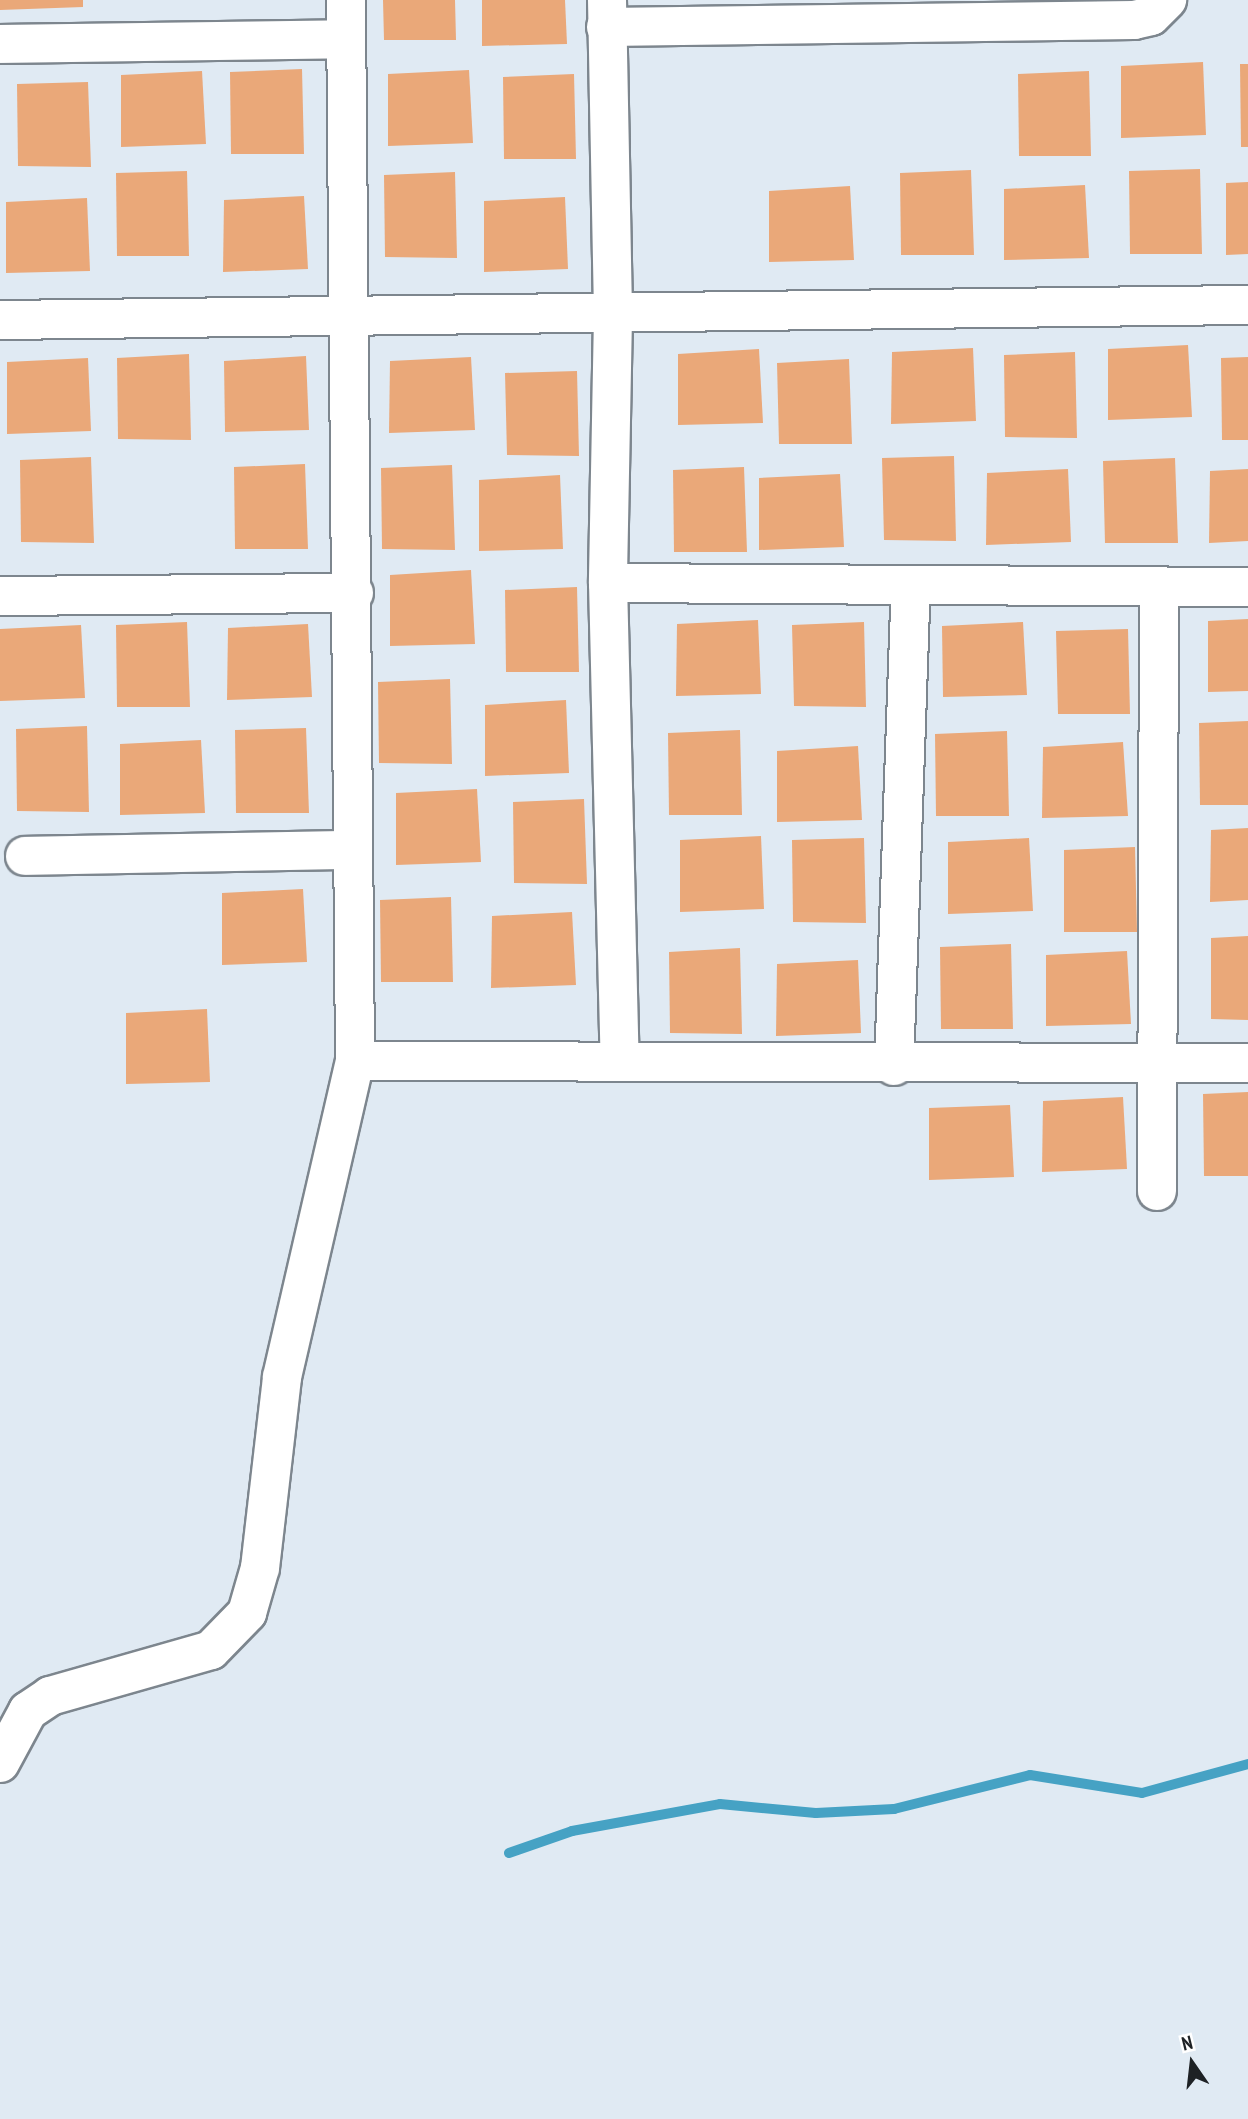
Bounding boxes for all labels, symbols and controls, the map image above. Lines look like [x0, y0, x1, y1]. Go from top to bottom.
north arrow [1157, 2028, 1227, 2098]
text: N [1179, 2030, 1195, 2056]

